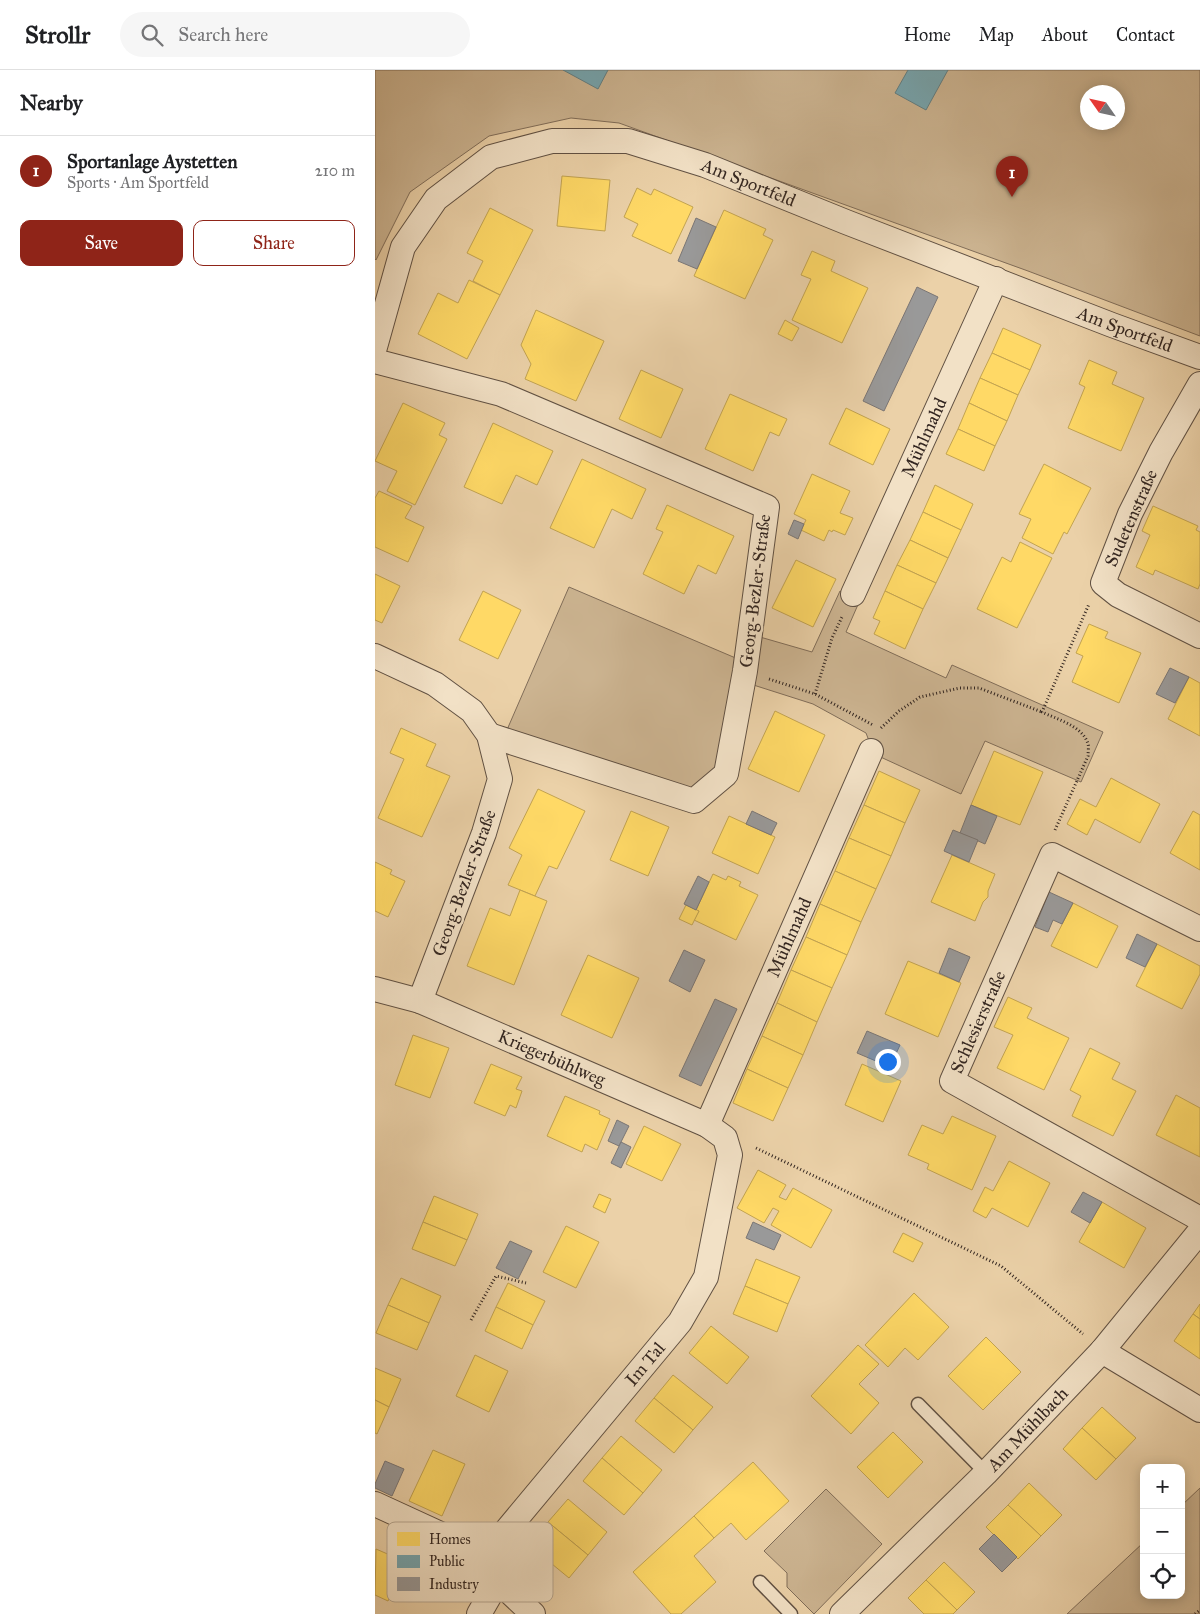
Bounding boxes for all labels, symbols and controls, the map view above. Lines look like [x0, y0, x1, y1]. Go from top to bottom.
search box [120, 12, 470, 57]
text: Strollr [25, 20, 90, 50]
icon: search [138, 21, 166, 49]
text: Search here [178, 23, 268, 46]
text: Home [904, 24, 951, 46]
text: Map [979, 24, 1014, 46]
text: About [1042, 24, 1088, 46]
text: Contact [1116, 24, 1175, 46]
north arrow [1080, 85, 1125, 130]
text: Nearby [20, 90, 83, 116]
text: Sportanlage Aystetten [67, 150, 237, 173]
street label: Am Sportfeld [697, 153, 799, 212]
pin: 1 [996, 156, 1028, 197]
text: 1 [33, 161, 39, 180]
text: 210 m [315, 161, 355, 180]
text: Sports · Am Sportfeld [67, 173, 209, 192]
button: Save [20, 220, 183, 266]
button: Share [193, 220, 355, 266]
street label: Am Sportfeld [1073, 301, 1176, 357]
street label: Mühlmahd [897, 394, 952, 480]
street label: Sudetenstraße [1100, 466, 1162, 570]
street label: Georg-Bezler-Straße [735, 513, 776, 669]
street label: Georg-Bezler-Straße [427, 807, 502, 960]
street label: Mühlmahd [762, 894, 816, 980]
street label: Schlesierstraße [946, 967, 1010, 1077]
street label: Kriegerbühlweg [494, 1025, 609, 1092]
your location [875, 1049, 901, 1075]
street label: Im Tal [620, 1338, 670, 1390]
street label: Am Mühlbach [982, 1382, 1073, 1477]
map controls [1140, 1464, 1185, 1599]
button: + [1140, 1464, 1185, 1509]
button: − [1140, 1509, 1185, 1554]
legend [387, 1522, 553, 1602]
text: Homes [429, 1531, 471, 1548]
text: Public [429, 1553, 465, 1570]
button: locate [1140, 1554, 1185, 1599]
text: Industry [429, 1576, 479, 1593]

